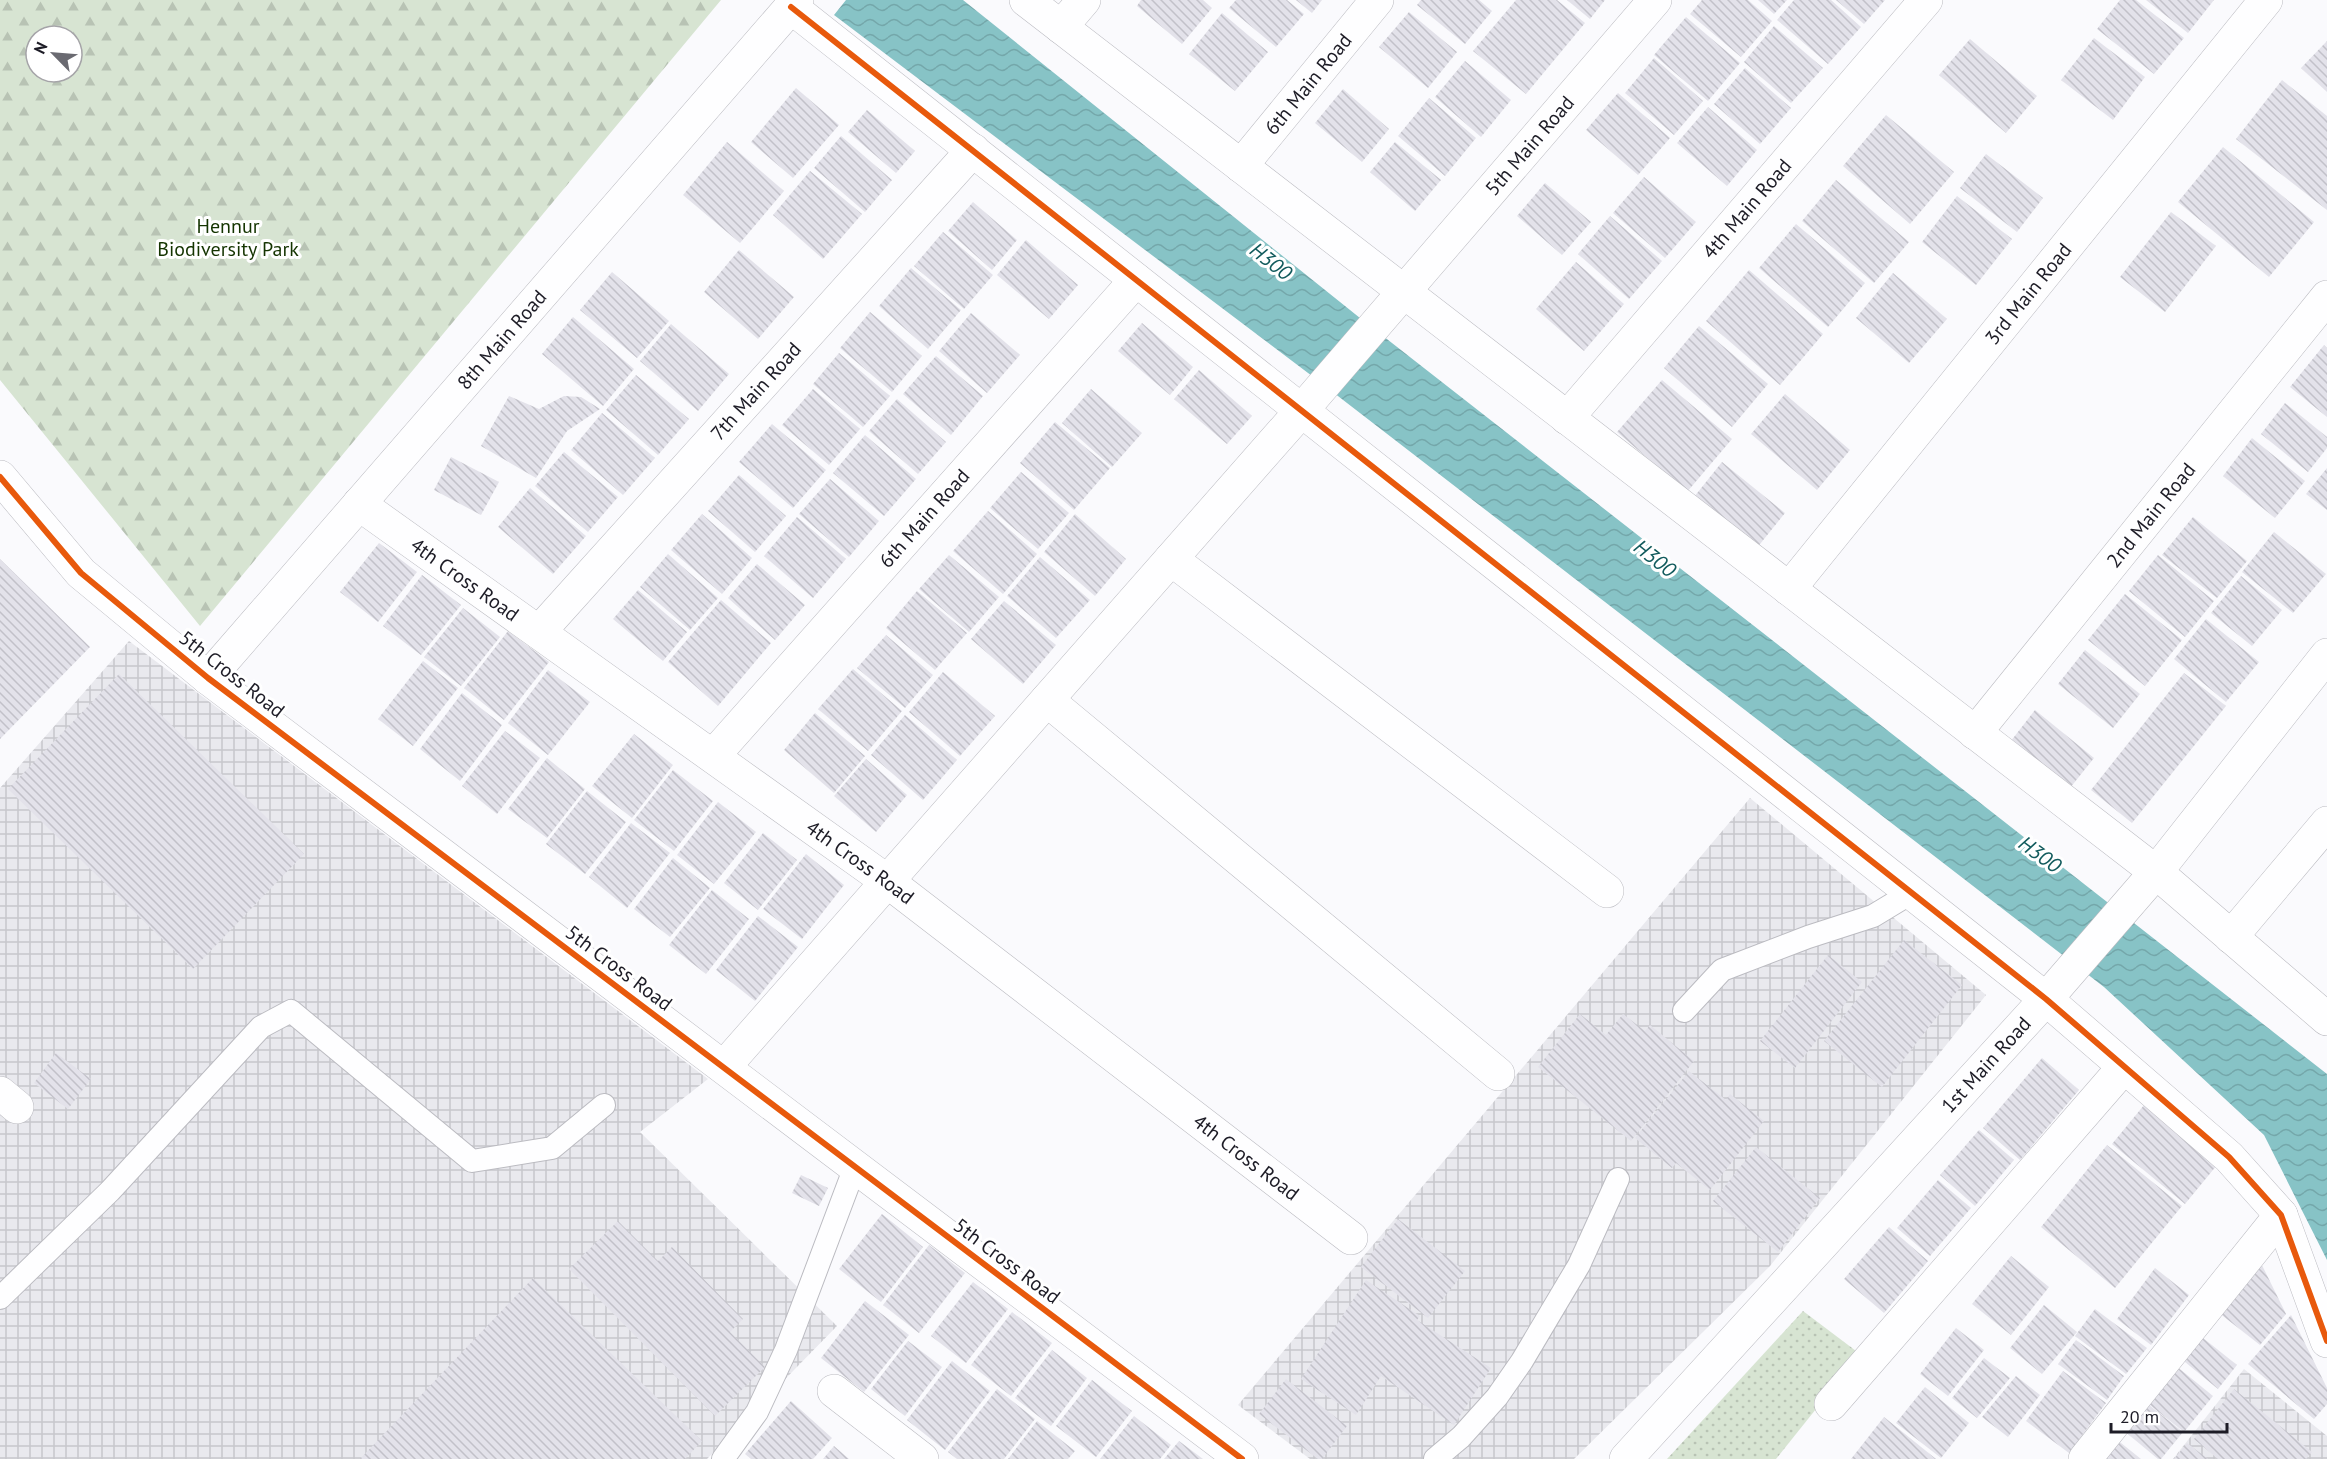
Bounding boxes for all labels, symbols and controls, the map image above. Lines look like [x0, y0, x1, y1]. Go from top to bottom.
north arrow [24, 24, 84, 84]
street label: 6th Main Road [1259, 28, 1357, 140]
text: N [29, 39, 52, 57]
street label: 5th Main Road [1479, 90, 1580, 201]
street label: 4th Main Road [1697, 153, 1797, 264]
park label: Hennur Biodiversity Park [157, 213, 299, 262]
water label: H300 [1244, 236, 1298, 287]
street label: 3rd Main Road [1979, 237, 2077, 350]
street label: 8th Main Road [451, 285, 552, 395]
street label: 7th Main Road [705, 337, 807, 446]
street label: 2nd Main Road [2101, 457, 2201, 573]
street label: 6th Main Road [873, 463, 975, 573]
street label: 4th Cross Road [405, 532, 524, 627]
water label: H300 [1628, 533, 1682, 584]
street label: 5th Cross Road [174, 625, 290, 723]
street label: 4th Cross Road [801, 814, 919, 910]
water label: H300 [2013, 830, 2067, 879]
street label: 5th Cross Road [560, 919, 678, 1017]
street label: 1st Main Road [1936, 1011, 2037, 1118]
street label: 4th Cross Road [1188, 1108, 1305, 1206]
street label: 5th Cross Road [948, 1212, 1066, 1310]
scale bar [2111, 1396, 2226, 1434]
text: 20 m [2120, 1405, 2159, 1428]

